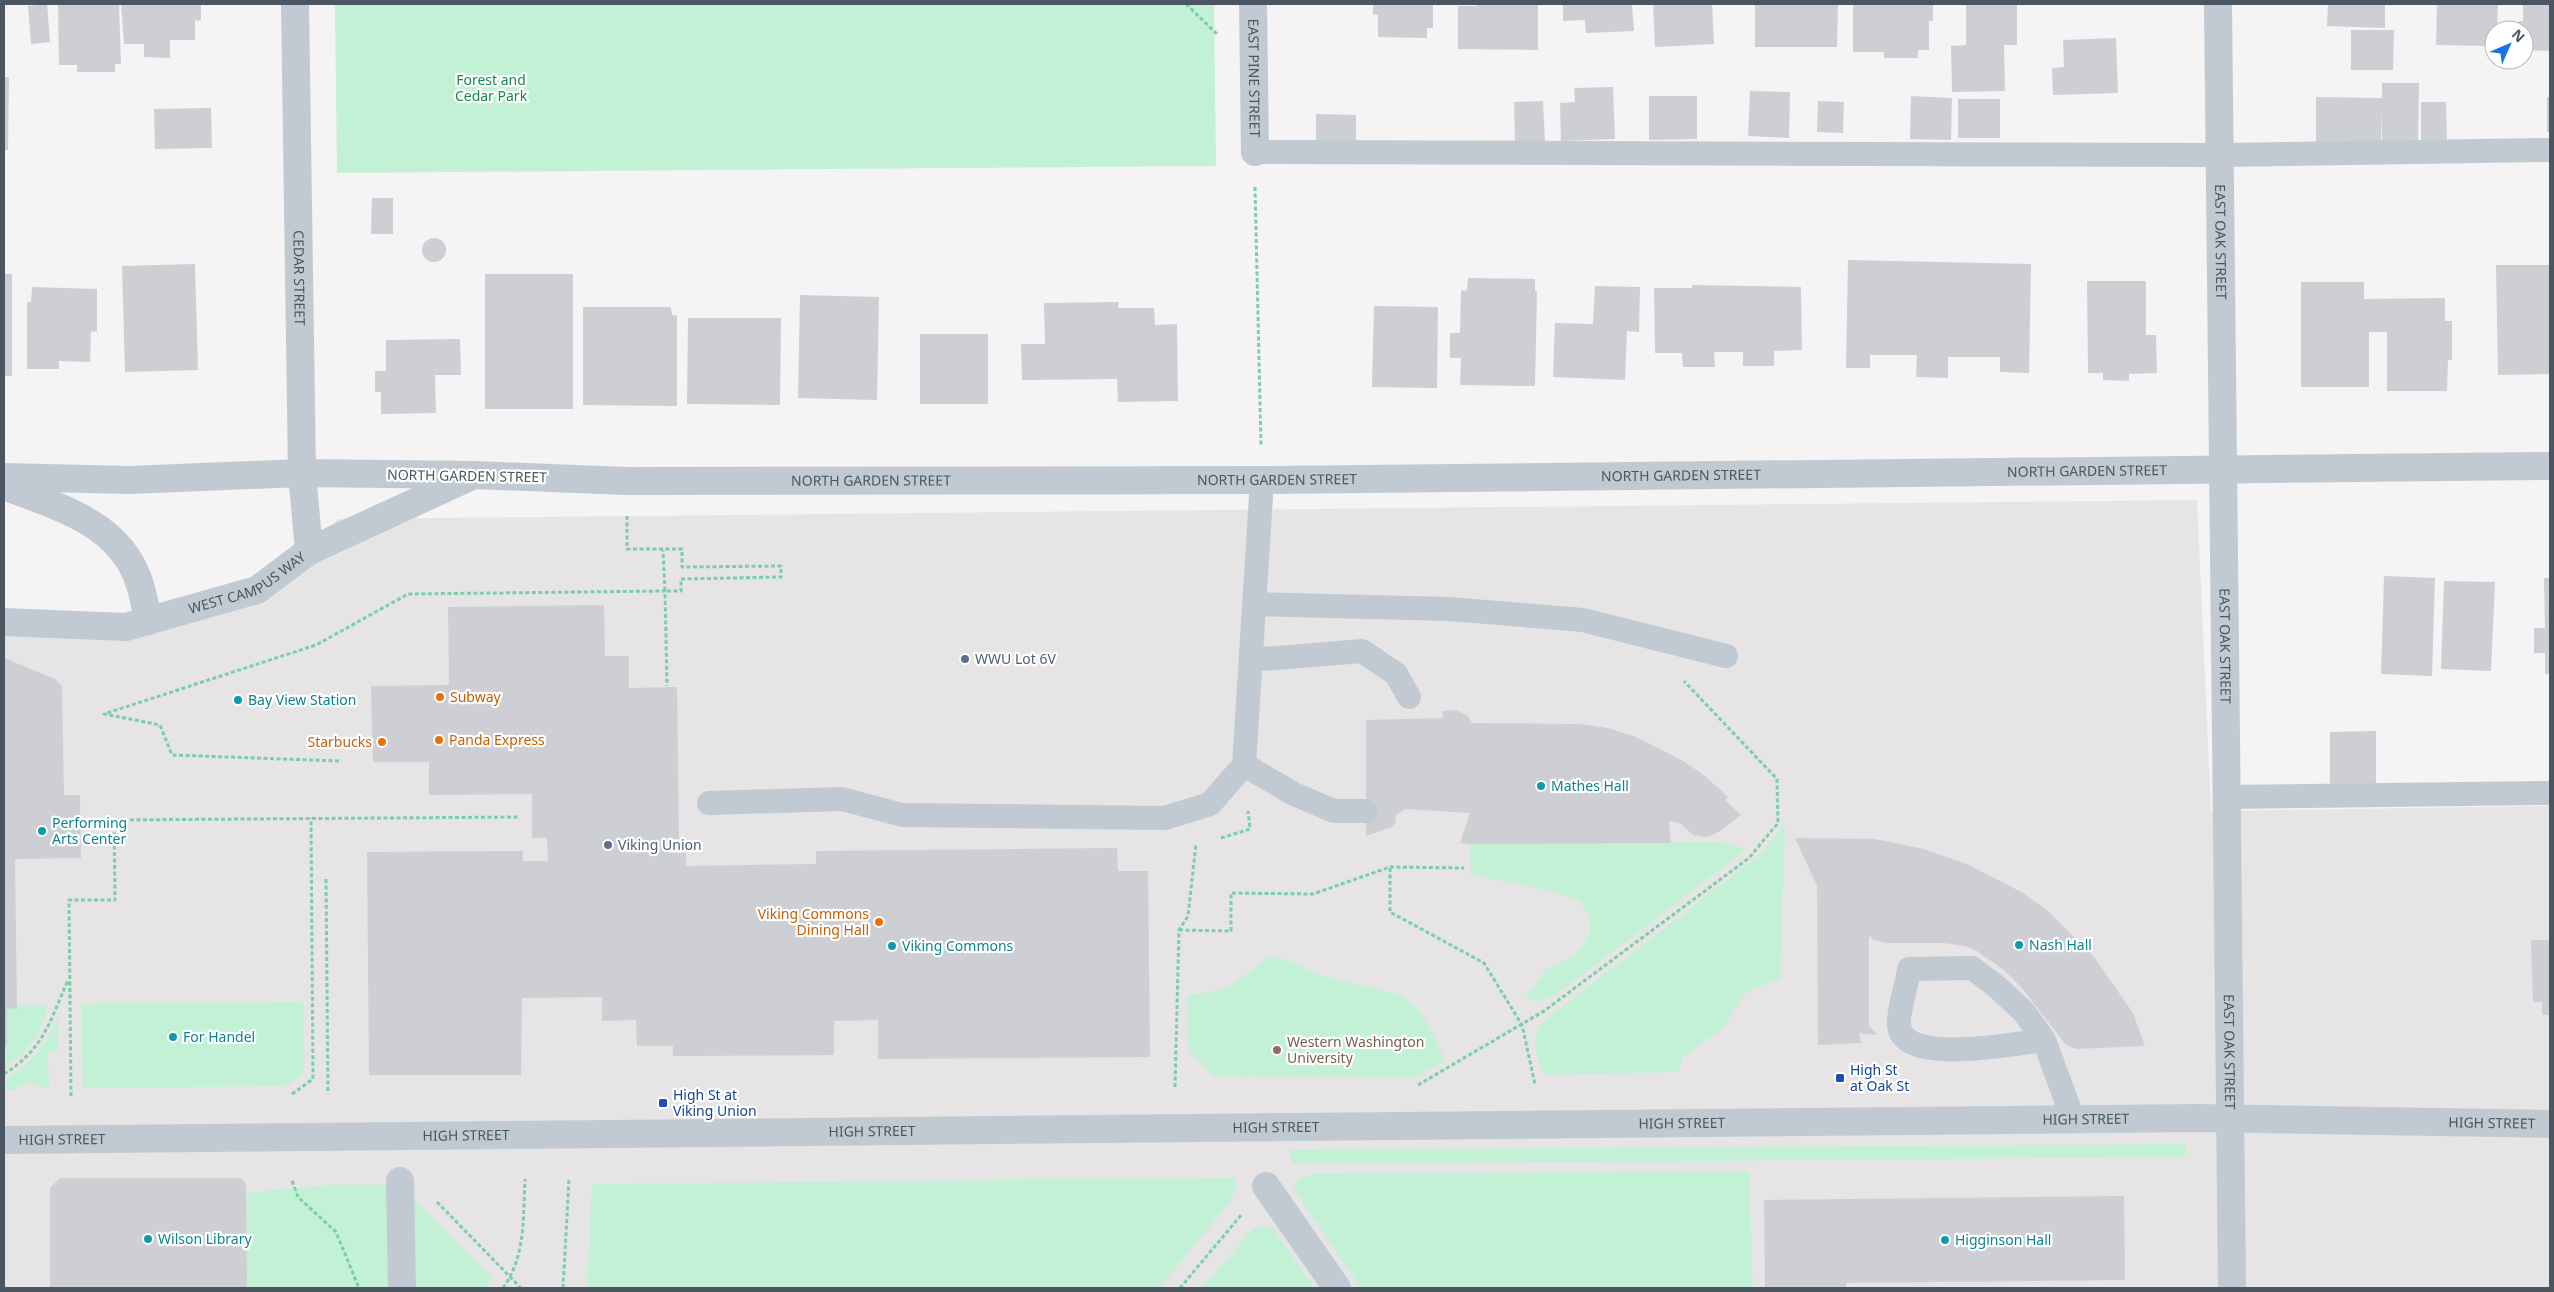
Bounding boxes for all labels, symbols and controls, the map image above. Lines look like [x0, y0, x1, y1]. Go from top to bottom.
street label: EAST PINE STREET [1244, 18, 1265, 138]
north arrow [2484, 20, 2534, 70]
text: N [2508, 25, 2529, 46]
park label: Forest and Cedar Park [455, 70, 528, 105]
street label: EAST OAK STREET [2211, 184, 2231, 300]
street label: CEDAR STREET [289, 230, 310, 326]
street label: NORTH GARDEN STREET [2007, 460, 2167, 481]
street label: NORTH GARDEN STREET [387, 465, 547, 486]
street label: NORTH GARDEN STREET [1601, 465, 1761, 485]
street label: NORTH GARDEN STREET [1197, 469, 1357, 489]
street label: NORTH GARDEN STREET [791, 470, 951, 490]
street label: WEST CAMPUS WAY [186, 547, 309, 618]
street label: EAST OAK STREET [2215, 588, 2236, 704]
place label: WWU Lot 6V [975, 649, 1056, 668]
marker: WWU Lot 6V [959, 653, 971, 665]
place label: Subway [450, 687, 502, 706]
place label: Bay View Station [248, 690, 356, 709]
marker: Subway [434, 691, 446, 703]
marker: Bay View Station [232, 694, 244, 706]
place label: Panda Express [449, 730, 545, 749]
place label: Starbucks [307, 732, 372, 751]
marker: Panda Express [433, 734, 445, 746]
marker: Starbucks [376, 736, 388, 748]
place label: Mathes Hall [1551, 776, 1629, 795]
marker: Mathes Hall [1535, 780, 1547, 792]
place label: Performing Arts Center [52, 813, 127, 848]
marker: Performing Arts Center [36, 825, 48, 837]
place label: Viking Union [618, 835, 702, 854]
marker: Viking Union [602, 839, 614, 851]
place label: Viking Commons Dining Hall [758, 904, 869, 939]
marker: Viking Commons Dining Hall [873, 916, 885, 928]
place label: Nash Hall [2029, 935, 2092, 954]
place label: Viking Commons [902, 936, 1014, 955]
marker: Nash Hall [2013, 939, 2025, 951]
marker: Viking Commons [886, 940, 898, 952]
street label: EAST OAK STREET [2220, 994, 2240, 1110]
place label: For Handel [183, 1027, 255, 1046]
marker: For Handel [167, 1031, 179, 1043]
place label: Western Washington University [1287, 1032, 1424, 1067]
marker: Western Washington University [1271, 1044, 1283, 1056]
place label: High St at Oak St [1850, 1060, 1909, 1095]
marker: High St at Oak St [1834, 1072, 1846, 1084]
place label: High St at Viking Union [673, 1085, 757, 1120]
marker: High St at Viking Union [657, 1097, 669, 1109]
street label: HIGH STREET [2042, 1109, 2130, 1129]
street label: HIGH STREET [2448, 1112, 2536, 1133]
street label: HIGH STREET [1638, 1113, 1726, 1133]
street label: HIGH STREET [1232, 1117, 1320, 1137]
street label: HIGH STREET [828, 1121, 916, 1141]
street label: HIGH STREET [422, 1125, 510, 1145]
street label: HIGH STREET [18, 1129, 106, 1149]
place label: Wilson Library [158, 1229, 252, 1248]
place label: Higginson Hall [1955, 1230, 2051, 1249]
marker: Wilson Library [142, 1233, 154, 1245]
marker: Higginson Hall [1939, 1234, 1951, 1246]

